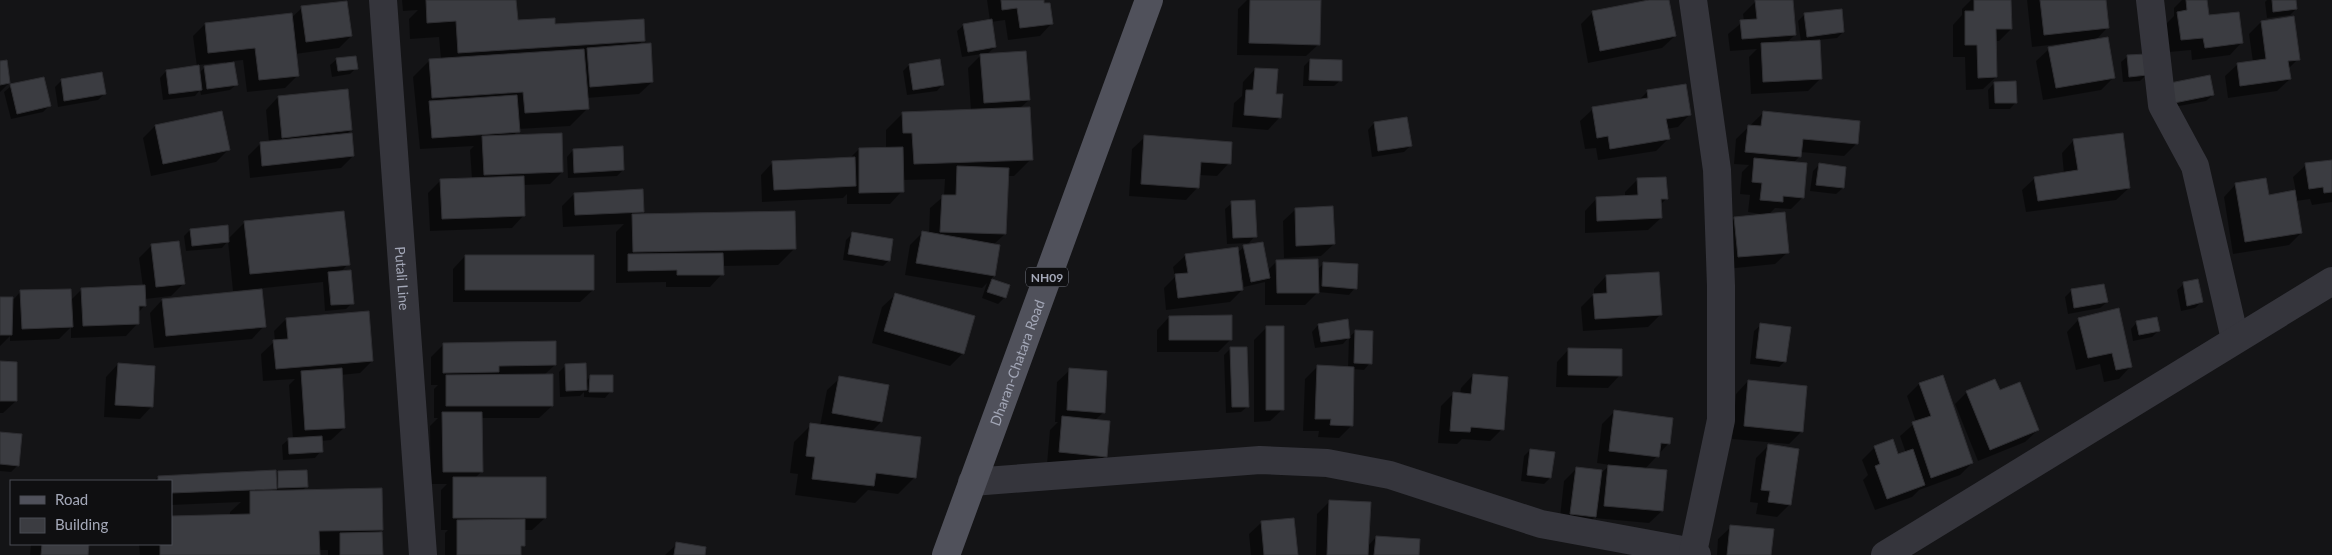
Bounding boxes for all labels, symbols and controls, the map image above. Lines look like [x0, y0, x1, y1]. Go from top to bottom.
street label: Putali Line [392, 246, 414, 311]
road number: NH09 [1026, 268, 1068, 286]
street label: Dharan-Chatara Road [986, 297, 1047, 428]
legend [10, 480, 172, 545]
text: Road [55, 490, 88, 508]
text: Building [55, 515, 108, 533]

